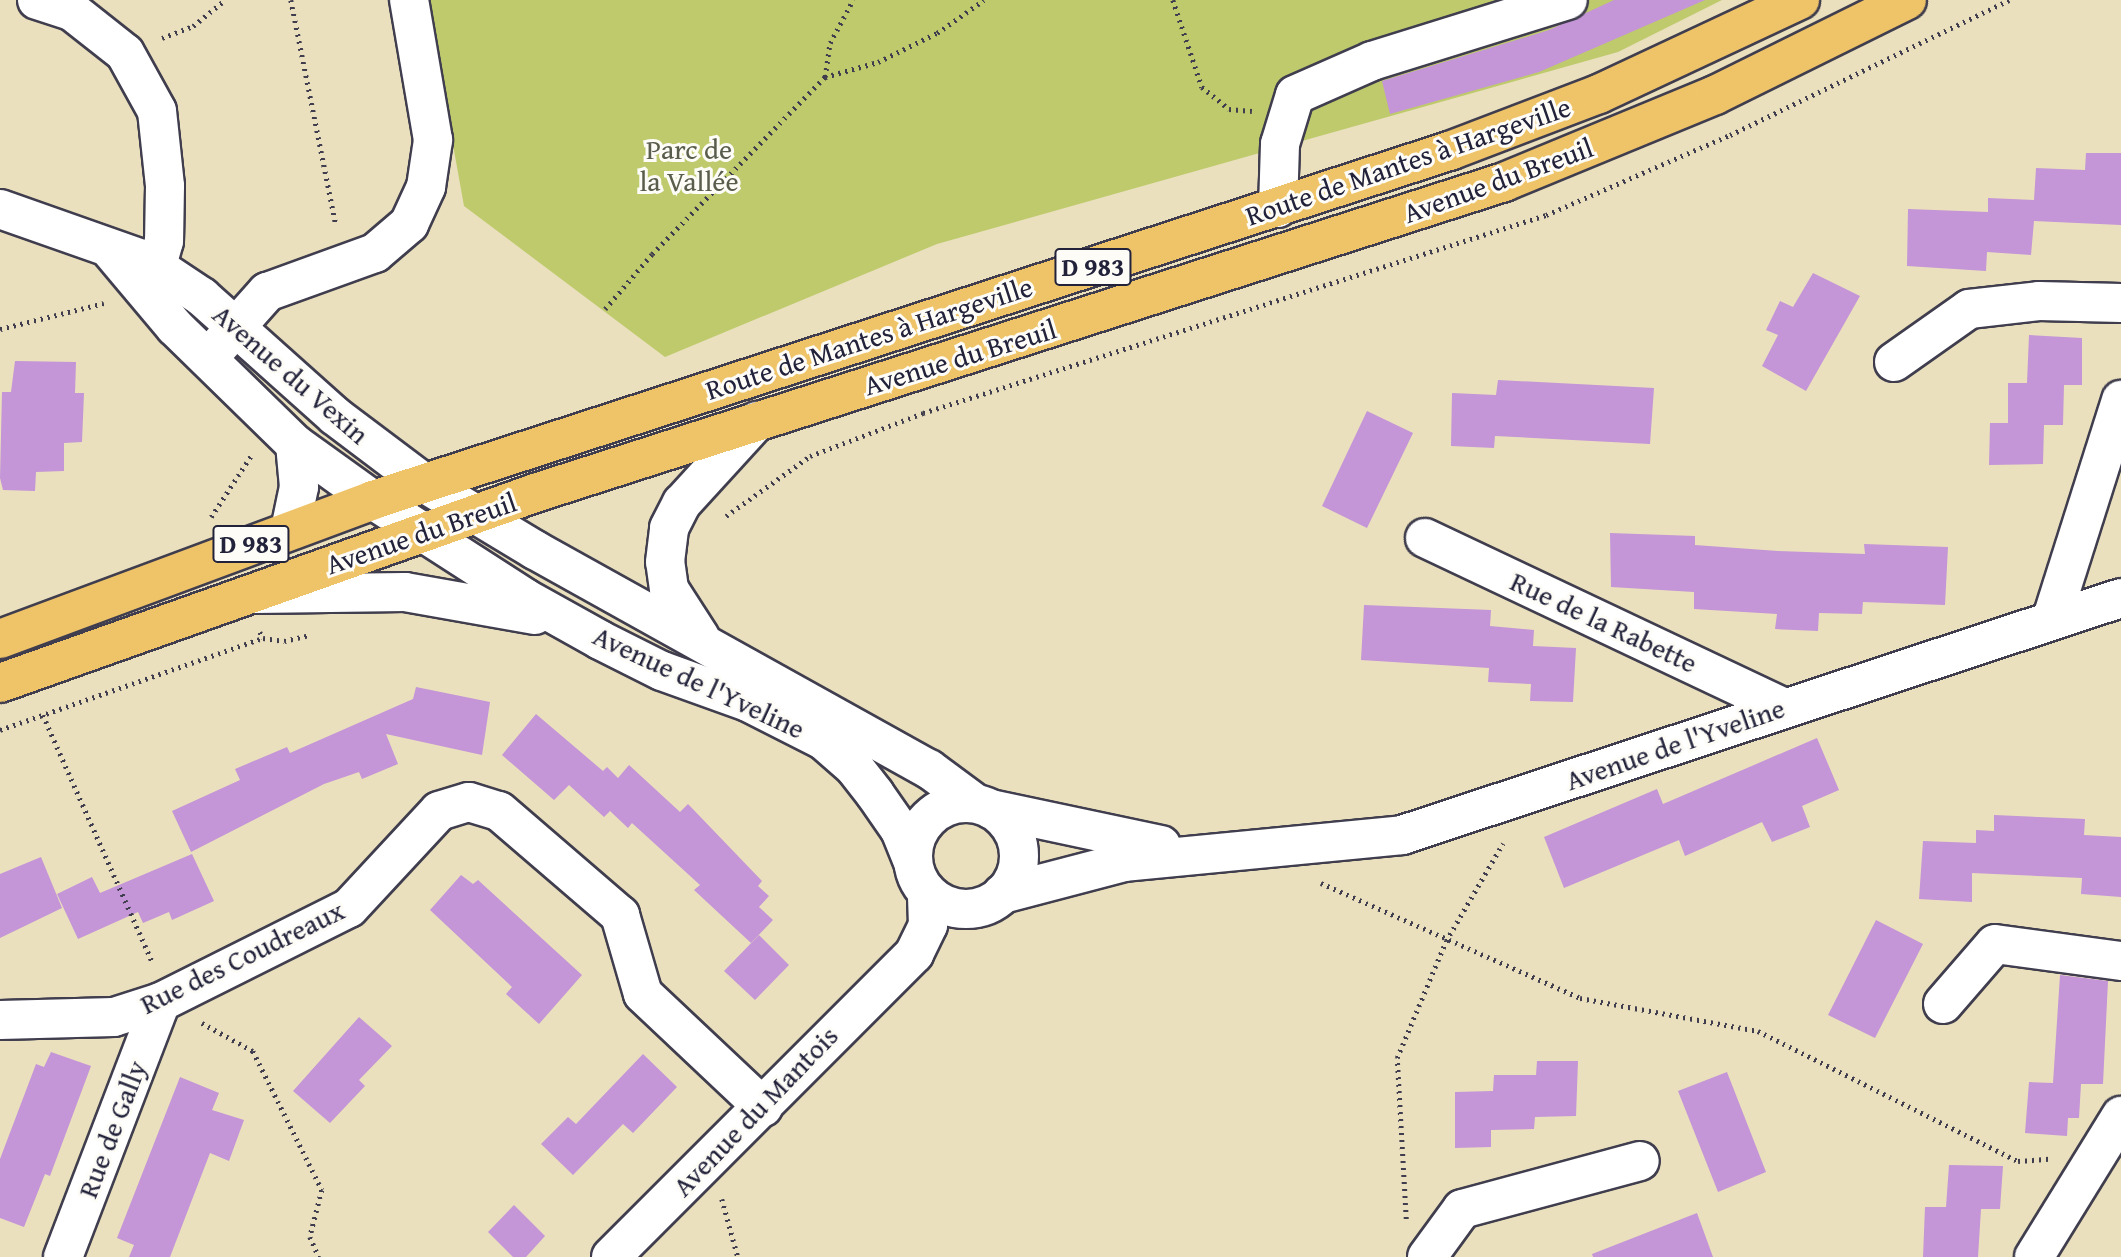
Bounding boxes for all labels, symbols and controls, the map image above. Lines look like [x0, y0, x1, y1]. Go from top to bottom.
street label: Route de Mantes à Hargeville [1241, 89, 1575, 233]
street label: Avenue du Breuil [1399, 130, 1597, 230]
park label: Parc de la Vallée [639, 132, 739, 198]
road number: D 983 [1053, 244, 1133, 290]
street label: Route de Mantes à Hargeville [701, 269, 1037, 407]
street label: Avenue du Vexin [206, 297, 376, 451]
street label: Avenue du Breuil [860, 312, 1060, 402]
street label: Avenue du Breuil [321, 485, 521, 581]
road number: D 983 [211, 522, 291, 566]
street label: Rue de la Rabette [1505, 564, 1703, 680]
street label: Avenue de l'Yveline [588, 618, 810, 746]
street label: Avenue de l'Yveline [1561, 691, 1789, 797]
street label: Rue des Coudreaux [135, 893, 349, 1021]
street label: Avenue du Mantois [665, 1019, 845, 1203]
street label: Rue de Gally [70, 1056, 154, 1202]

